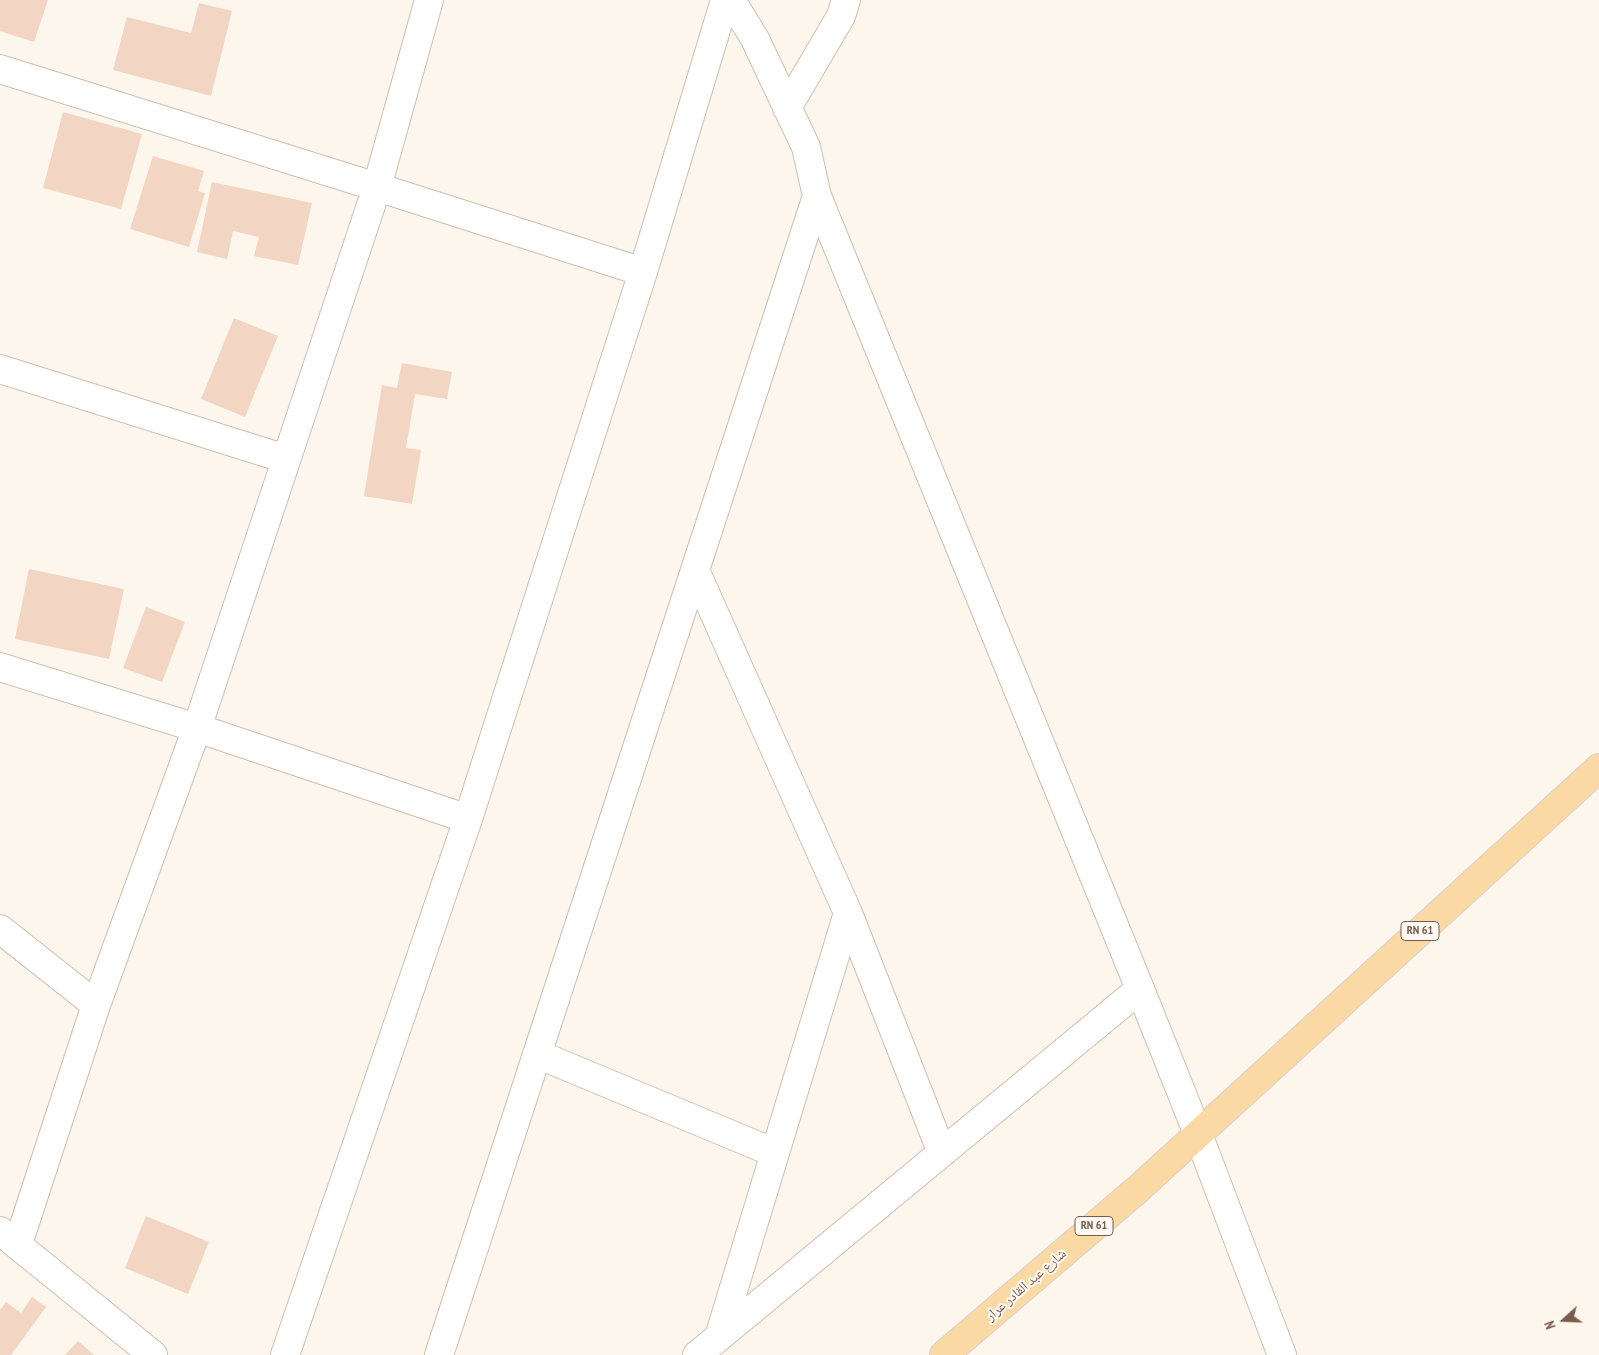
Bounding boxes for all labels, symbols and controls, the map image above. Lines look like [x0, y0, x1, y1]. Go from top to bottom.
road number: RN 61 [1401, 921, 1439, 940]
road number: RN 61 [1075, 1216, 1113, 1236]
street label: شارع عبد القادر عرار [982, 1245, 1070, 1325]
north arrow [1539, 1295, 1589, 1345]
text: N [1540, 1318, 1560, 1332]

